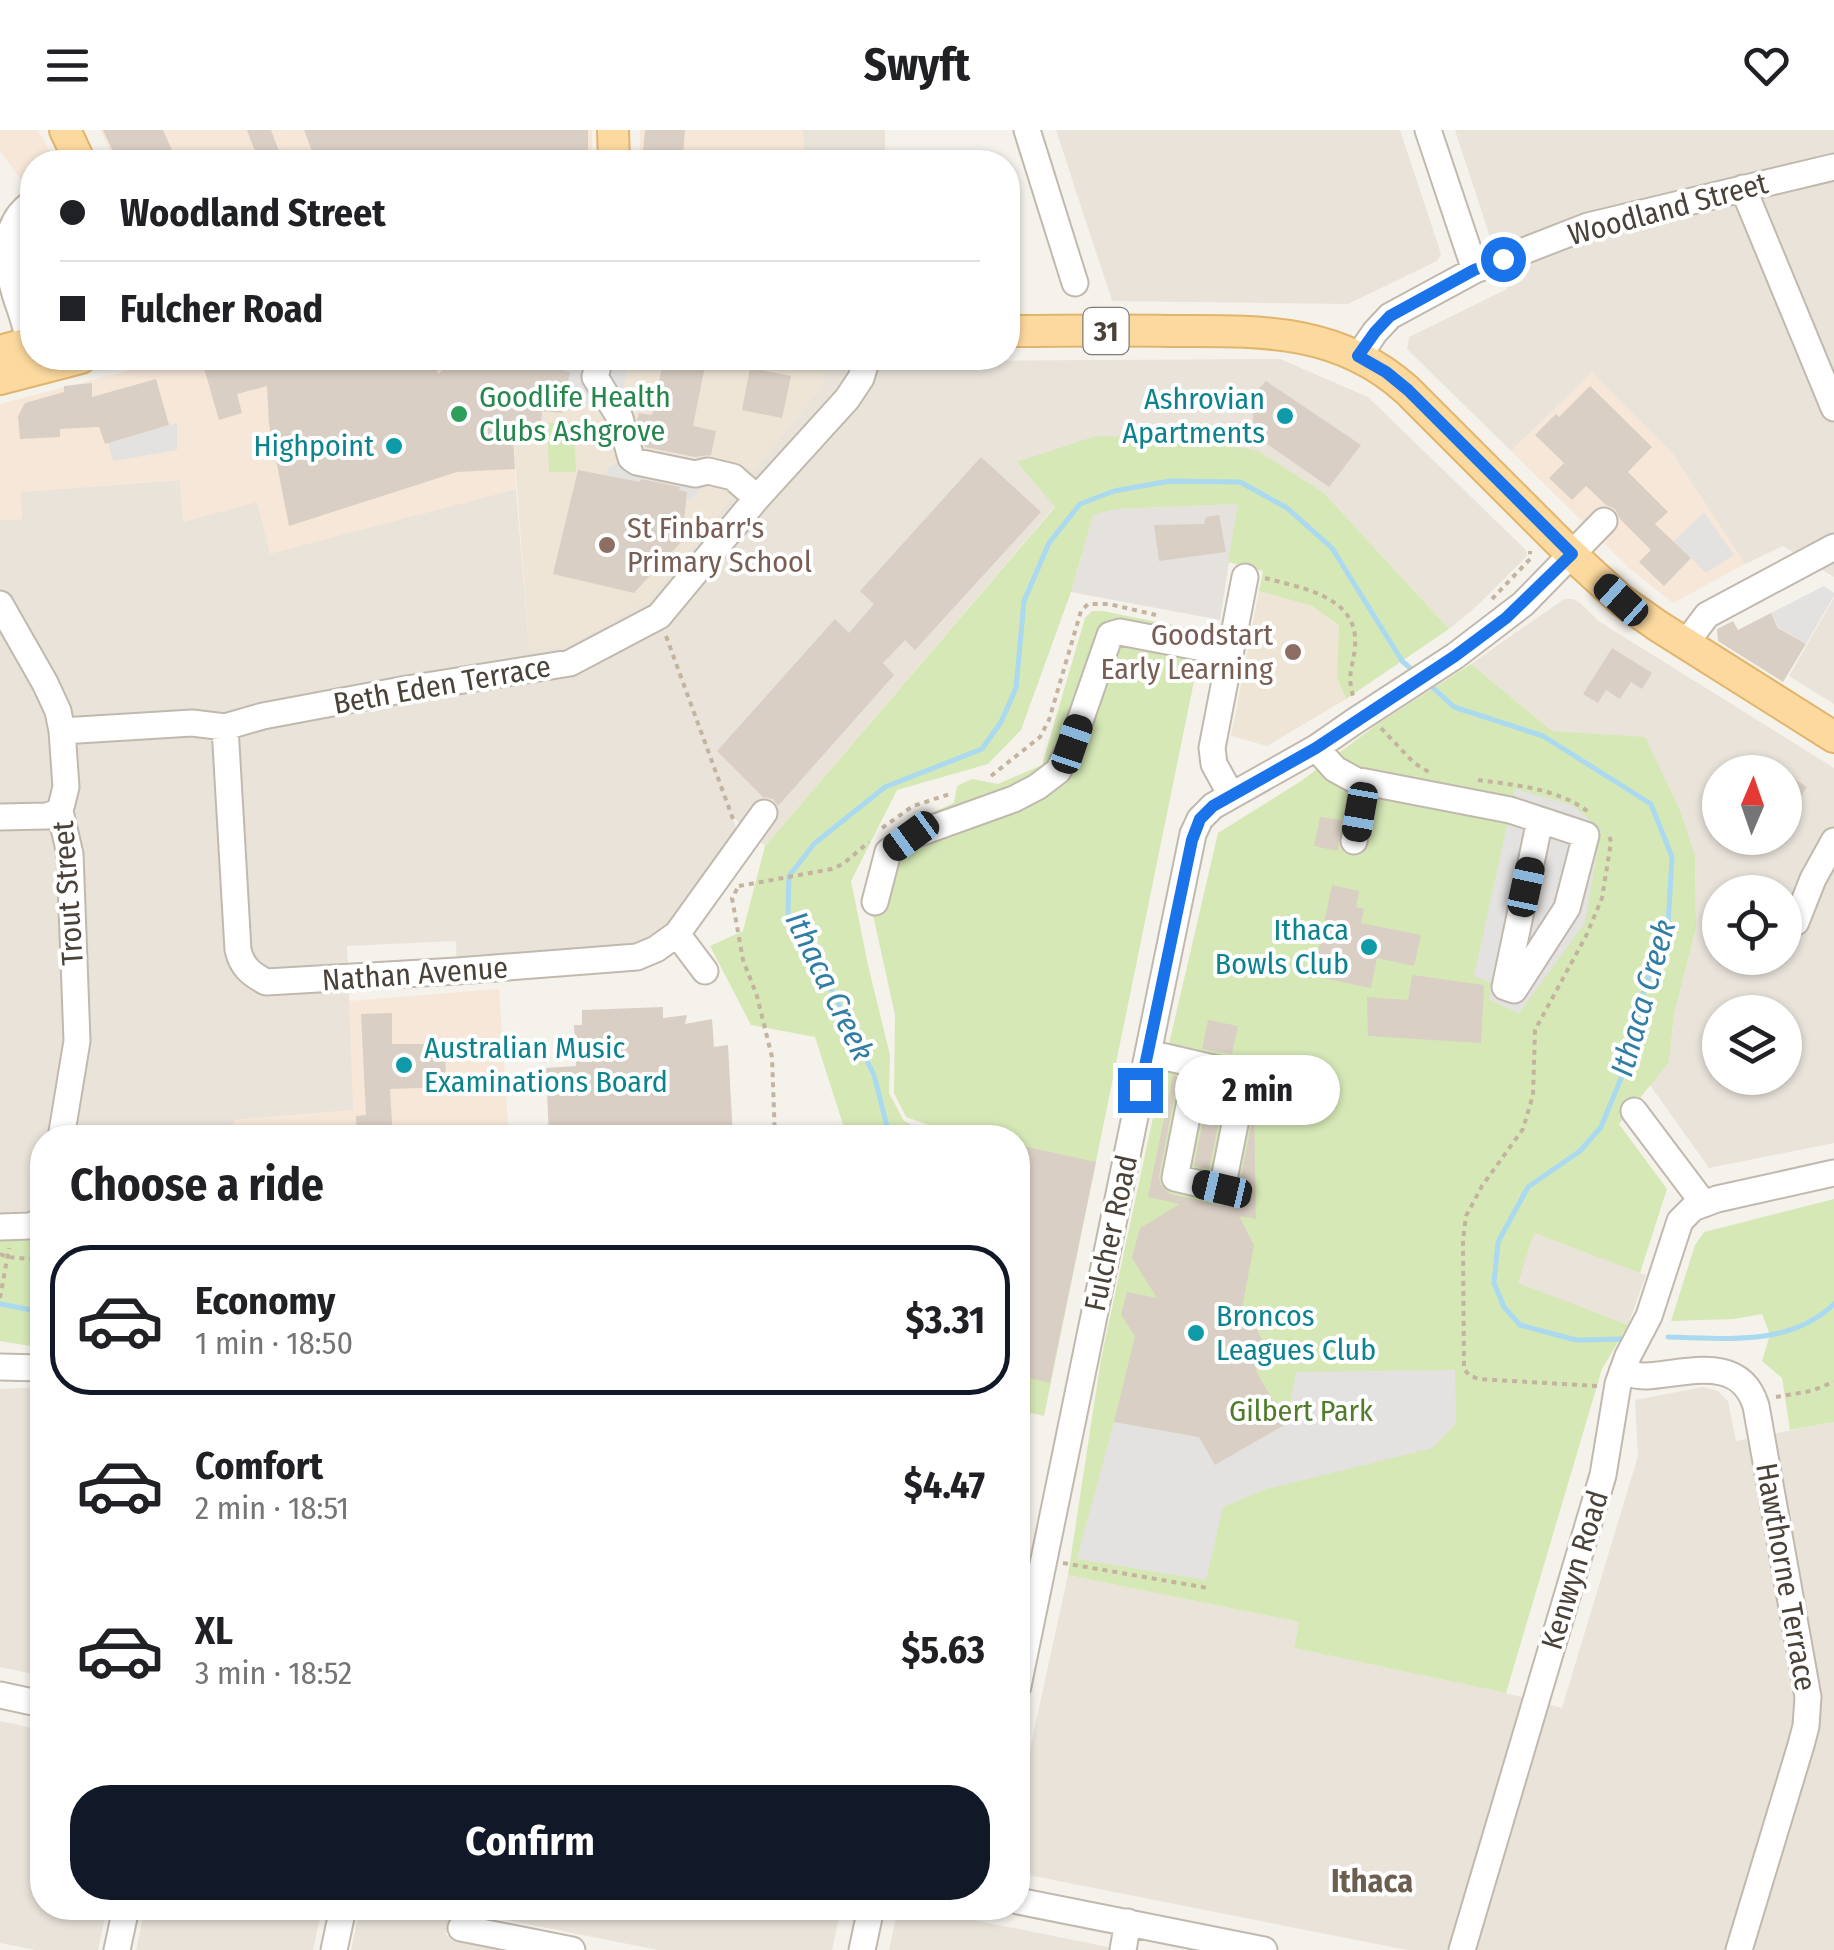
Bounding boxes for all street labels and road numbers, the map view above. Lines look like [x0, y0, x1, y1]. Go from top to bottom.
street label: Woodland Street [1564, 165, 1772, 253]
road number: 31 [1084, 308, 1128, 354]
street label: Beth Eden Terrace [331, 648, 553, 722]
street label: Trout Street [45, 819, 91, 966]
street label: Nathan Avenue [321, 950, 509, 998]
street label: Fulcher Road [1077, 1152, 1145, 1314]
street label: Hawthorne Terrace [1748, 1460, 1824, 1694]
street label: Kenwyn Road [1534, 1486, 1616, 1654]

